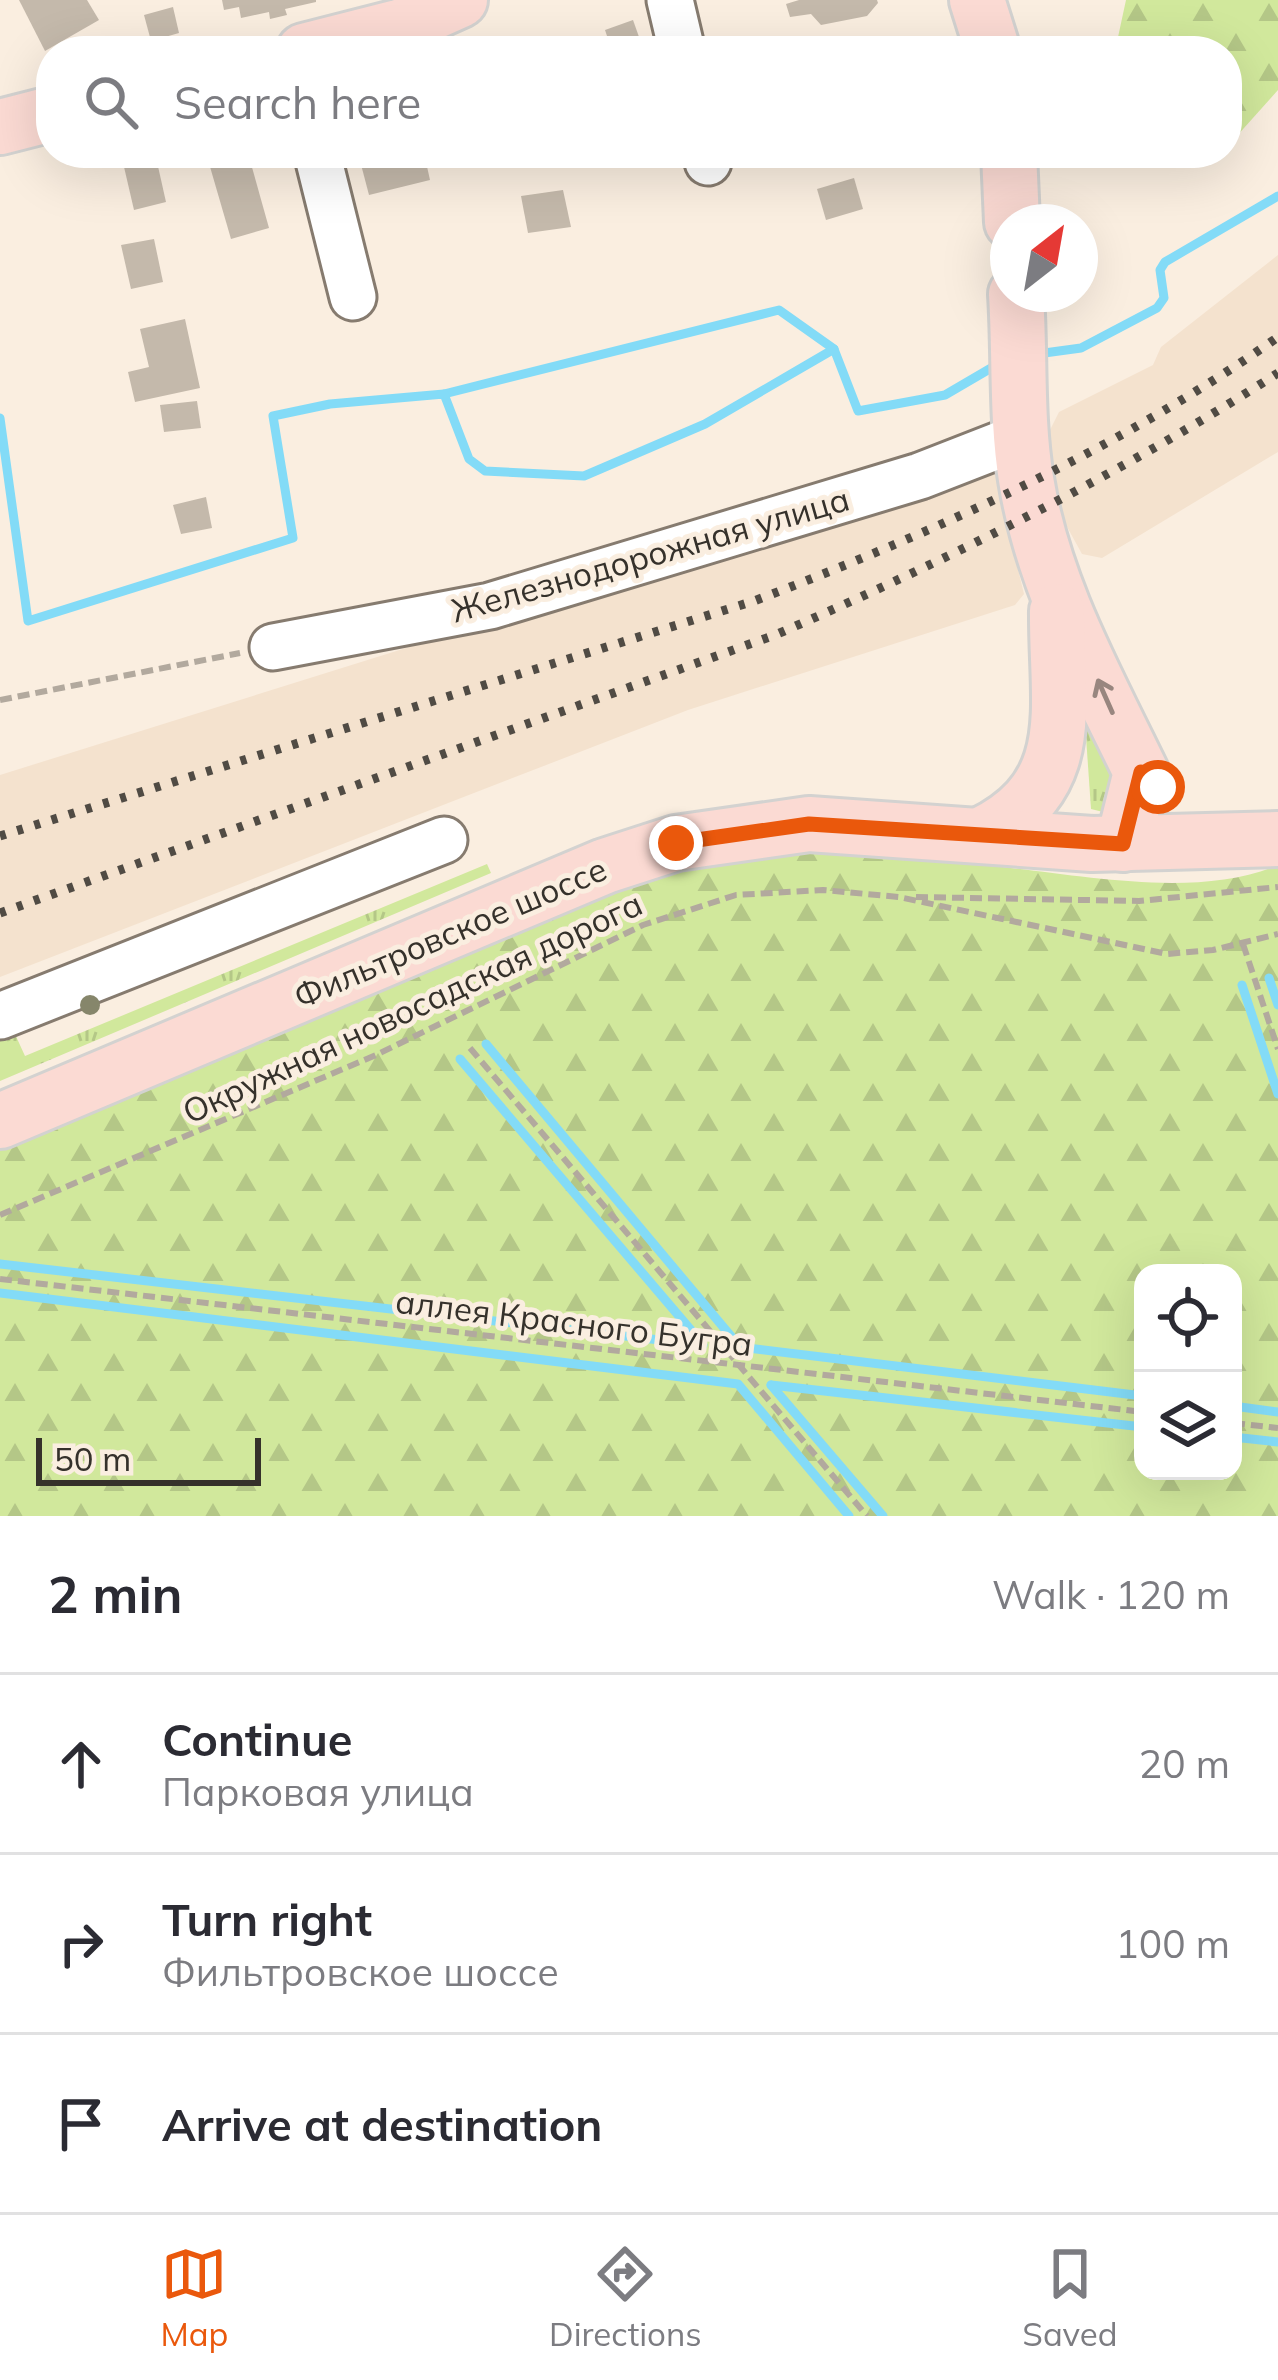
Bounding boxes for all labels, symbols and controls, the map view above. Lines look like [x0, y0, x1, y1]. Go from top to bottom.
search box [36, 36, 1242, 168]
icon: search [78, 69, 144, 135]
text: Search here [174, 74, 421, 130]
north arrow [990, 204, 1098, 312]
street label: Железнодорожная улица [446, 477, 854, 631]
one-way arrow [1093, 679, 1115, 715]
route start [1131, 760, 1185, 814]
route end [649, 816, 703, 870]
street label: Фильтровское шоссе [287, 848, 613, 1016]
street label: Окружная новосадская дорога [176, 882, 648, 1132]
map controls [1134, 1264, 1242, 1480]
button: locate [1134, 1264, 1242, 1372]
street label: аллея Красного Бугра [393, 1280, 755, 1364]
button: layers [1134, 1372, 1242, 1480]
scale bar [36, 1432, 261, 1485]
text: 50 m [54, 1438, 131, 1479]
text: 2 min [48, 1562, 183, 1626]
text: Walk · 120 m [992, 1570, 1230, 1619]
text: Continue [162, 1711, 352, 1767]
icon: ahead [48, 1731, 114, 1797]
text: 20 m [1139, 1739, 1230, 1788]
text: Парковая улица [162, 1767, 474, 1816]
text: Turn right [162, 1891, 372, 1947]
icon: right [48, 1911, 114, 1977]
text: 100 m [1115, 1919, 1230, 1968]
text: Фильтровское шоссе [162, 1947, 559, 1996]
icon: arrive [48, 2091, 114, 2157]
text: Arrive at destination [162, 2096, 602, 2152]
tab: Map [160, 2241, 228, 2354]
tab: Directions [549, 2241, 702, 2354]
tab: Saved [1022, 2241, 1118, 2354]

